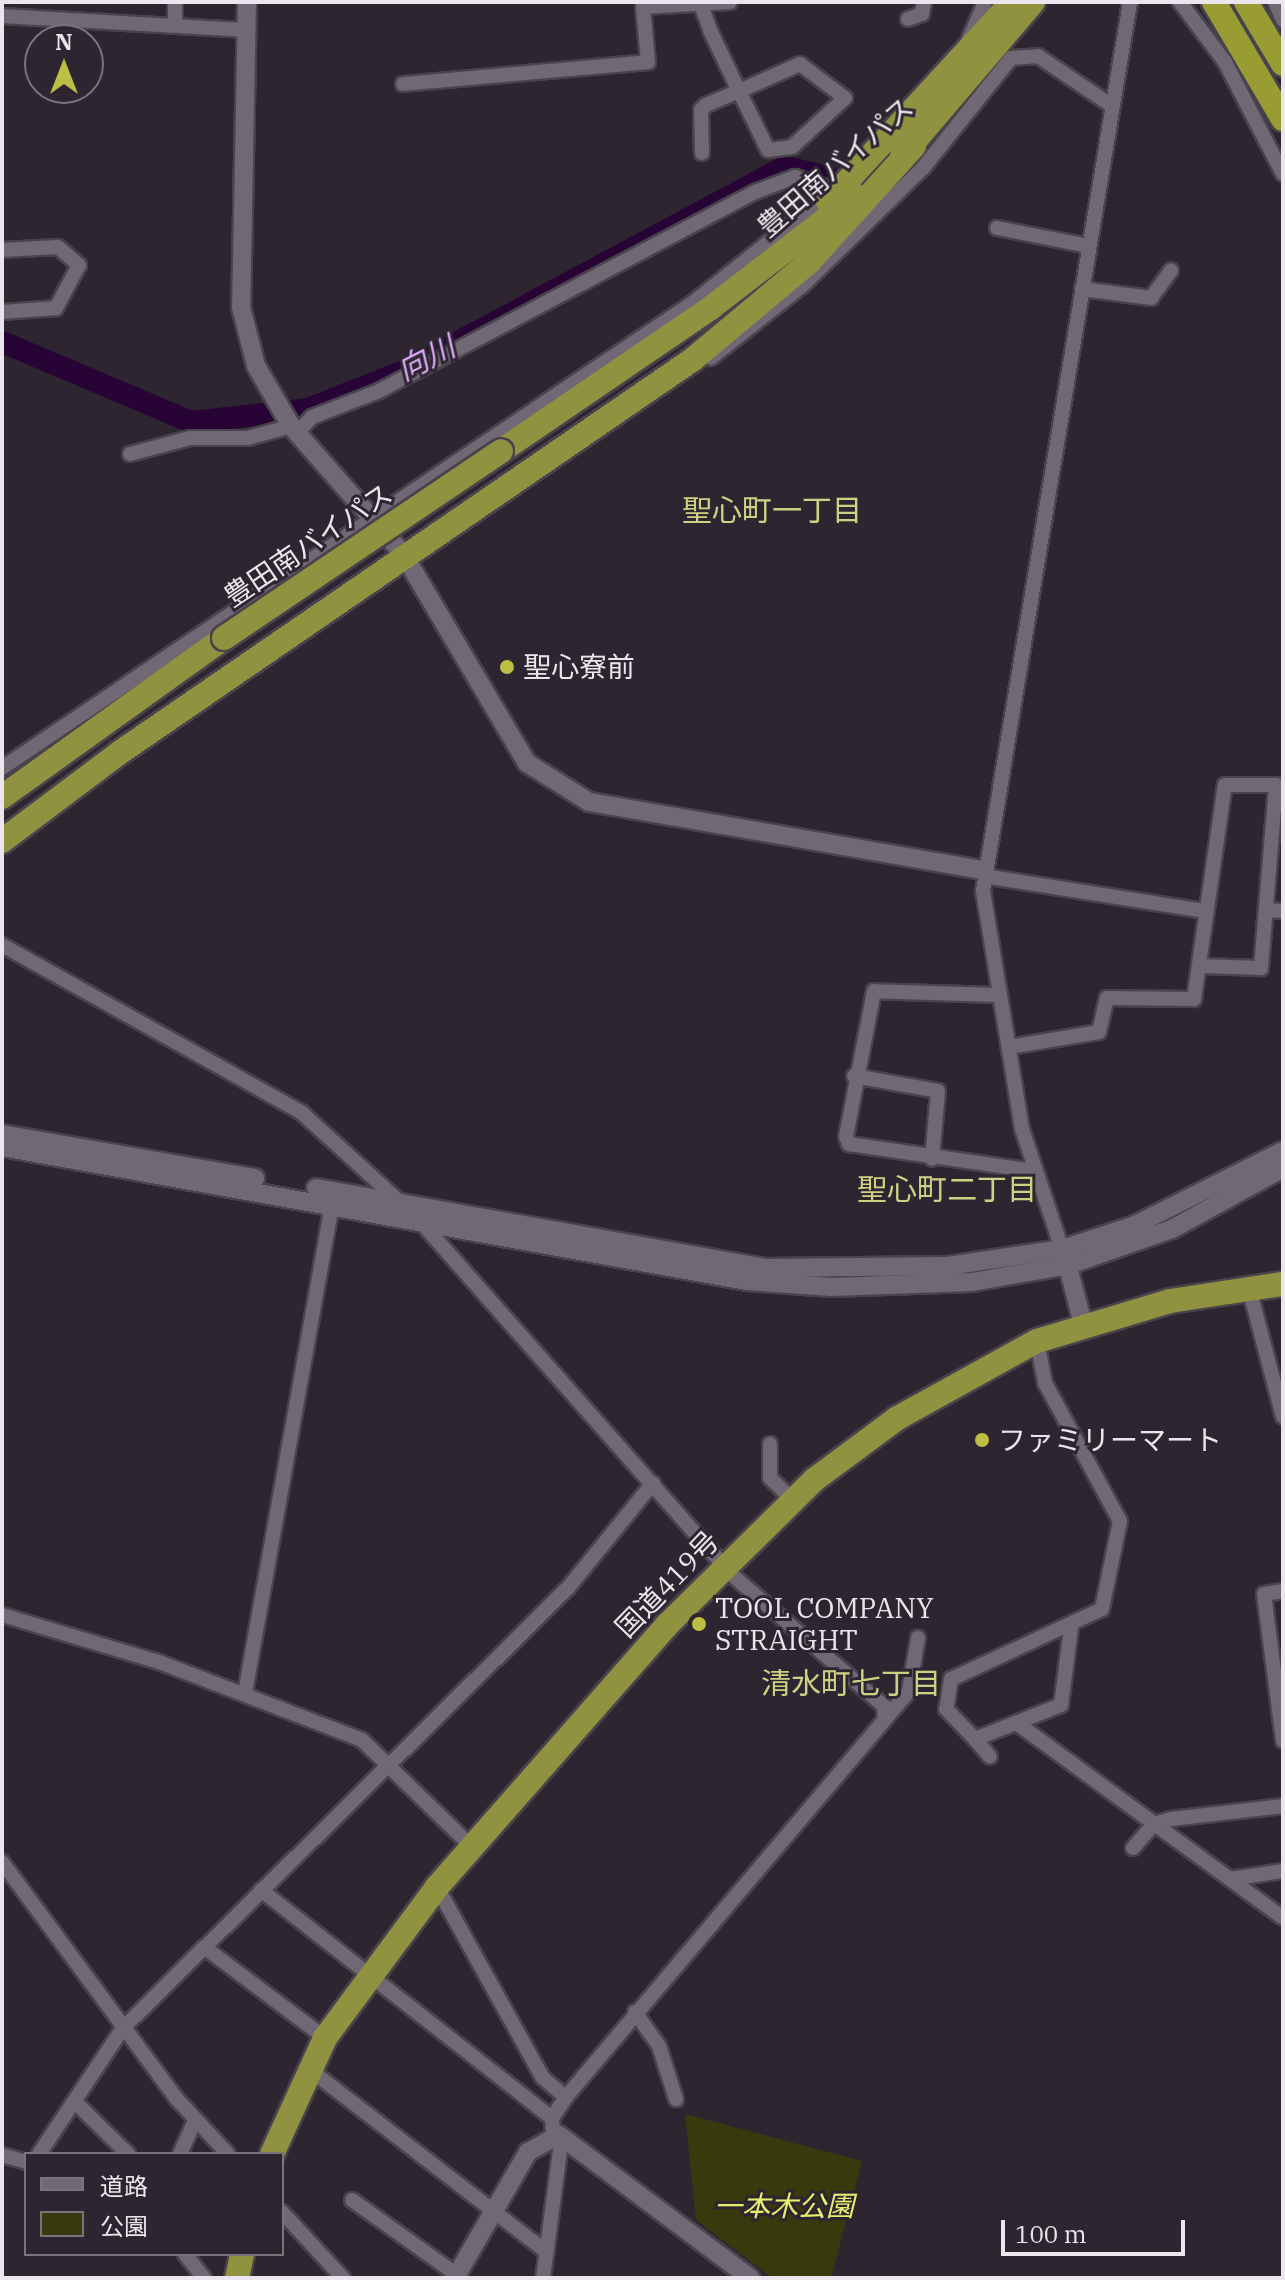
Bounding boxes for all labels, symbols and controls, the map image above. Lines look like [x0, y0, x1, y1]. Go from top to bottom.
north arrow [24, 24, 104, 104]
text: N [55, 27, 73, 56]
street label: 豊田南バイパス [750, 90, 920, 244]
water label: 向川 [391, 328, 461, 388]
street label: 豊田南バイパス [217, 476, 399, 614]
district label: 聖心町一丁目 [682, 492, 862, 528]
place label: 聖心寮前 [523, 650, 635, 684]
marker: 聖心寮前 [498, 658, 516, 676]
district label: 聖心町二丁目 [857, 1171, 1037, 1207]
place label: ファミリーマート [998, 1423, 1222, 1457]
marker: ファミリーマート [973, 1431, 991, 1449]
street label: 国道419号 [608, 1524, 726, 1644]
place label: TOOL COMPANY STRAIGHT [715, 1591, 934, 1657]
marker: TOOL COMPANY STRAIGHT [690, 1615, 708, 1633]
district label: 清水町七丁目 [761, 1665, 941, 1701]
legend [24, 2152, 284, 2256]
text: 道路 [100, 2170, 148, 2202]
park label: 一本木公園 [714, 2189, 854, 2223]
scale bar [1005, 2204, 1189, 2254]
text: 公園 [100, 2210, 148, 2242]
text: 100 m [1015, 2218, 1087, 2250]

